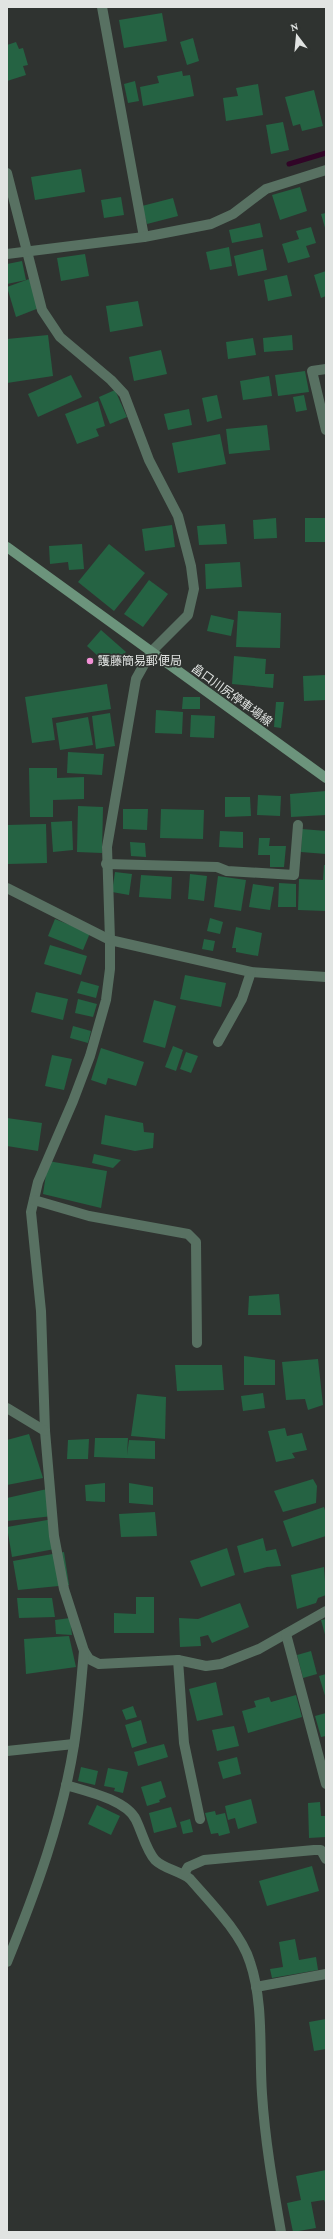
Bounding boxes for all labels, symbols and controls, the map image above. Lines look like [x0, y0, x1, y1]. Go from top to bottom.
north arrow [277, 16, 317, 56]
text: N [289, 19, 300, 33]
place label: 護藤簡易郵便局 [98, 654, 182, 668]
marker: 護藤簡易郵便局 [85, 656, 95, 666]
street label: 畠口川尻停車場線 [189, 661, 275, 729]

